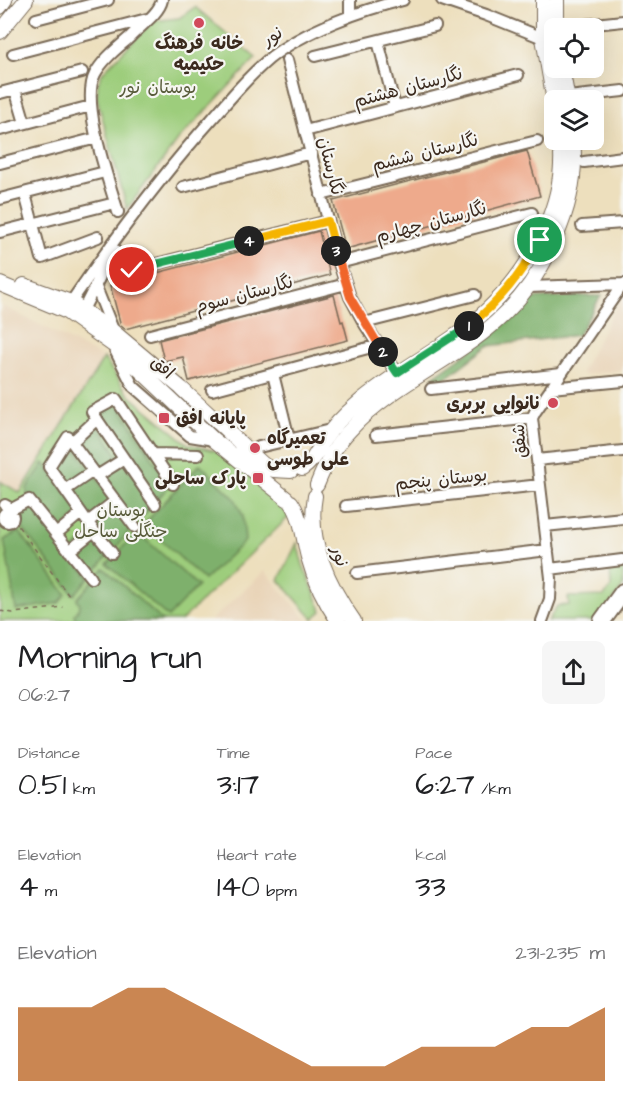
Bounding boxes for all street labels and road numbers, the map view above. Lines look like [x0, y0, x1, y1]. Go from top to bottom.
street label: نور [256, 20, 288, 53]
street label: نگارستان هشتم [351, 61, 466, 115]
street label: نگارستان ششم [369, 127, 481, 179]
street label: نگارستان [311, 134, 350, 198]
street label: نگارستان چهارم [373, 196, 490, 250]
street label: نگارستان سوم [192, 269, 296, 321]
street label: افق [145, 350, 180, 385]
street label: شفق [506, 423, 533, 459]
street label: بوستان پنجم [394, 462, 489, 498]
street label: نور [324, 541, 355, 570]

